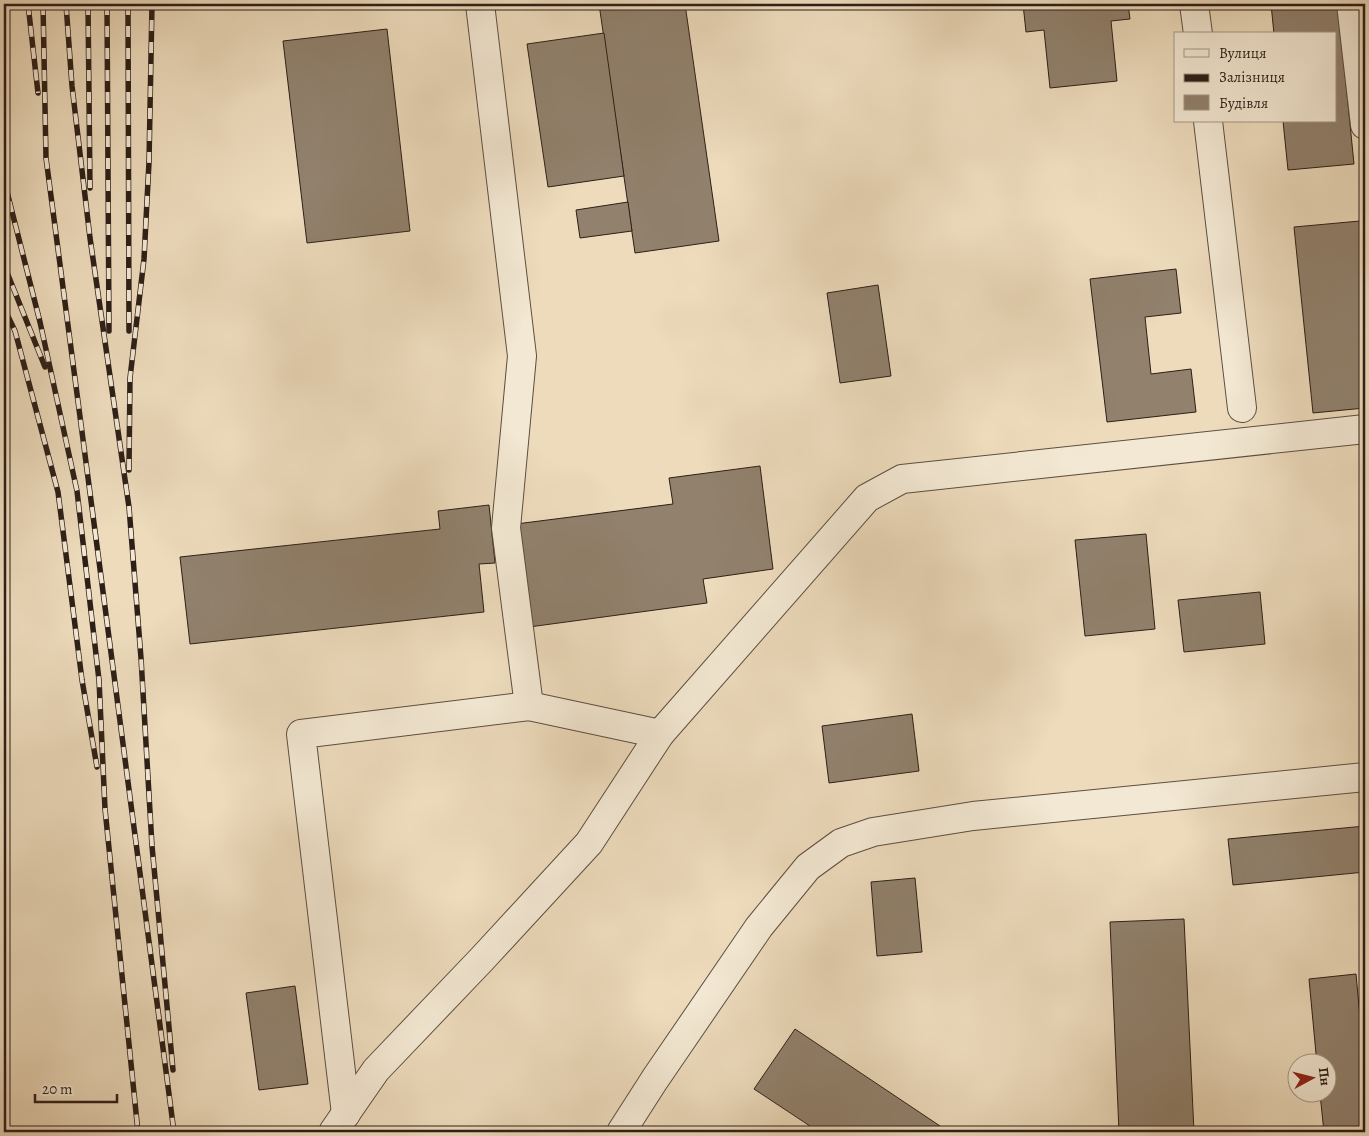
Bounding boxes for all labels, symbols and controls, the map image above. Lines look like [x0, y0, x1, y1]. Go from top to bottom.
legend [1174, 32, 1336, 122]
text: Вулиця [1219, 43, 1266, 63]
text: Залізниця [1219, 67, 1285, 87]
text: Будівля [1219, 93, 1268, 113]
north arrow [1286, 1054, 1336, 1104]
text: Пн [1314, 1066, 1335, 1087]
scale bar [35, 1071, 118, 1103]
text: 20 m [42, 1079, 73, 1099]

